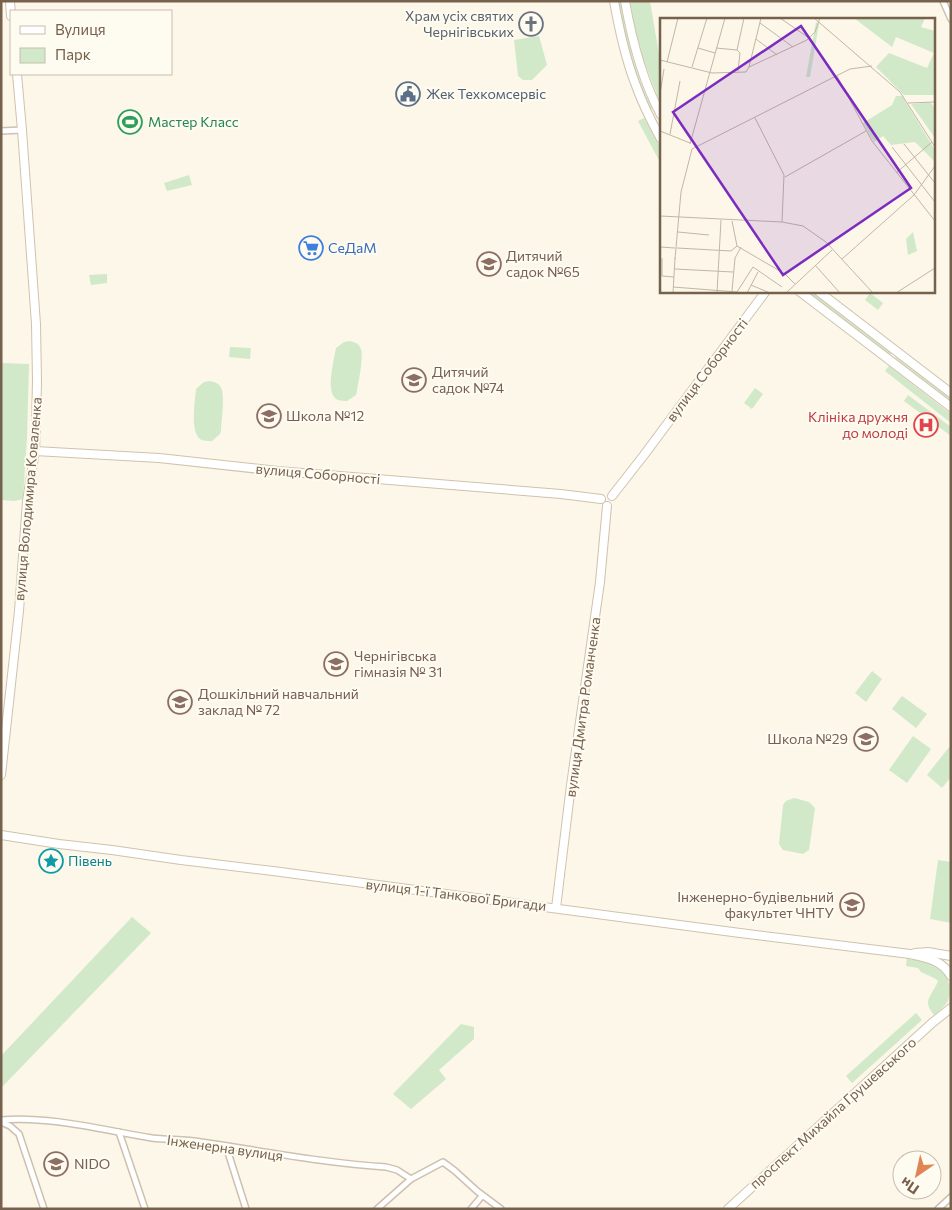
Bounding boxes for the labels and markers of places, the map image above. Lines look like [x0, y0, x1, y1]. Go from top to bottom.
place label: Храм усіх святих Чернігівських [405, 7, 515, 40]
church icon: Храм усіх святих Чернігівських [518, 11, 544, 37]
public building icon: Жек Техкомсервіс [395, 81, 421, 107]
place label: Жек Техкомсервіс [426, 85, 546, 102]
sports icon: Мастер Класс [117, 109, 143, 135]
place label: Мастер Класс [148, 113, 239, 130]
supermarket icon: СеДаМ [298, 235, 324, 261]
place label: СеДаМ [328, 239, 377, 256]
place label: Дитячий садок №65 [506, 247, 580, 280]
school or university icon: Дитячий садок №65 [476, 251, 502, 277]
place label: Дитячий садок №74 [432, 363, 505, 396]
school or university icon: Дитячий садок №74 [401, 367, 427, 393]
school or university icon: Школа №12 [256, 403, 282, 429]
place label: Школа №12 [286, 407, 364, 424]
place label: Клініка дружня до молоді [808, 408, 908, 441]
hospital icon: Клініка дружня до молоді [913, 412, 939, 438]
place label: Чернігівська гімназія № 31 [354, 647, 442, 680]
school or university icon: Чернігівська гімназія № 31 [323, 651, 349, 677]
place label: Дошкільний навчальний заклад № 72 [198, 685, 359, 718]
school or university icon: Дошкільний навчальний заклад № 72 [167, 689, 193, 715]
school or university icon: Школа №29 [853, 726, 879, 752]
place label: Школа №29 [767, 730, 848, 747]
place icon: Півень [38, 848, 64, 874]
place label: Півень [68, 852, 112, 869]
place label: Інженерно-будівельний факультет ЧНТУ [677, 888, 835, 921]
school or university icon: Інженерно-будівельний факультет ЧНТУ [839, 892, 865, 918]
school or university icon: NIDO [43, 1151, 69, 1177]
place label: NIDO [74, 1155, 110, 1172]

